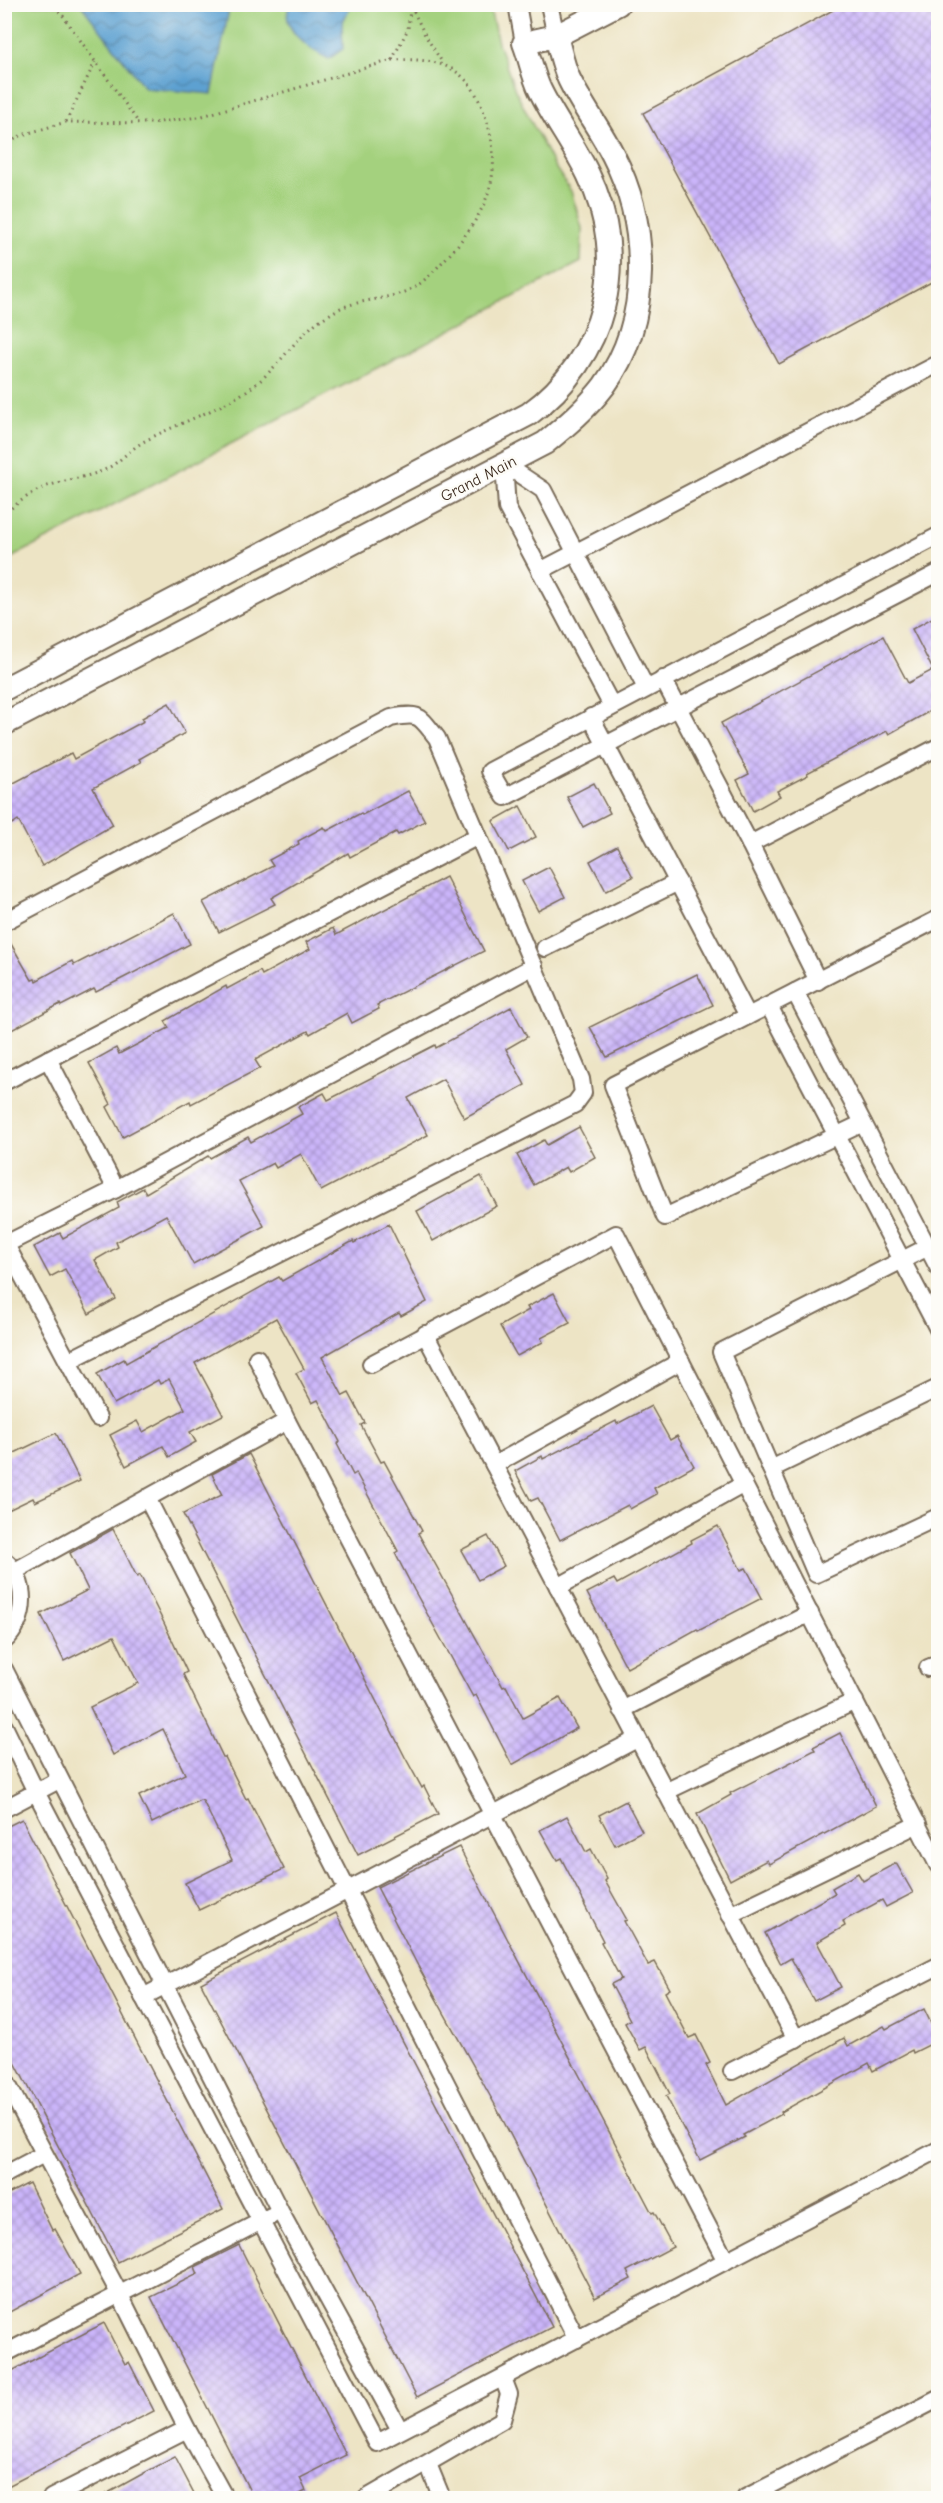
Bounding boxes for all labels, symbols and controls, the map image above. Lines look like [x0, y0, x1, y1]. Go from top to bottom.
street label: Grand Main [438, 452, 519, 506]

